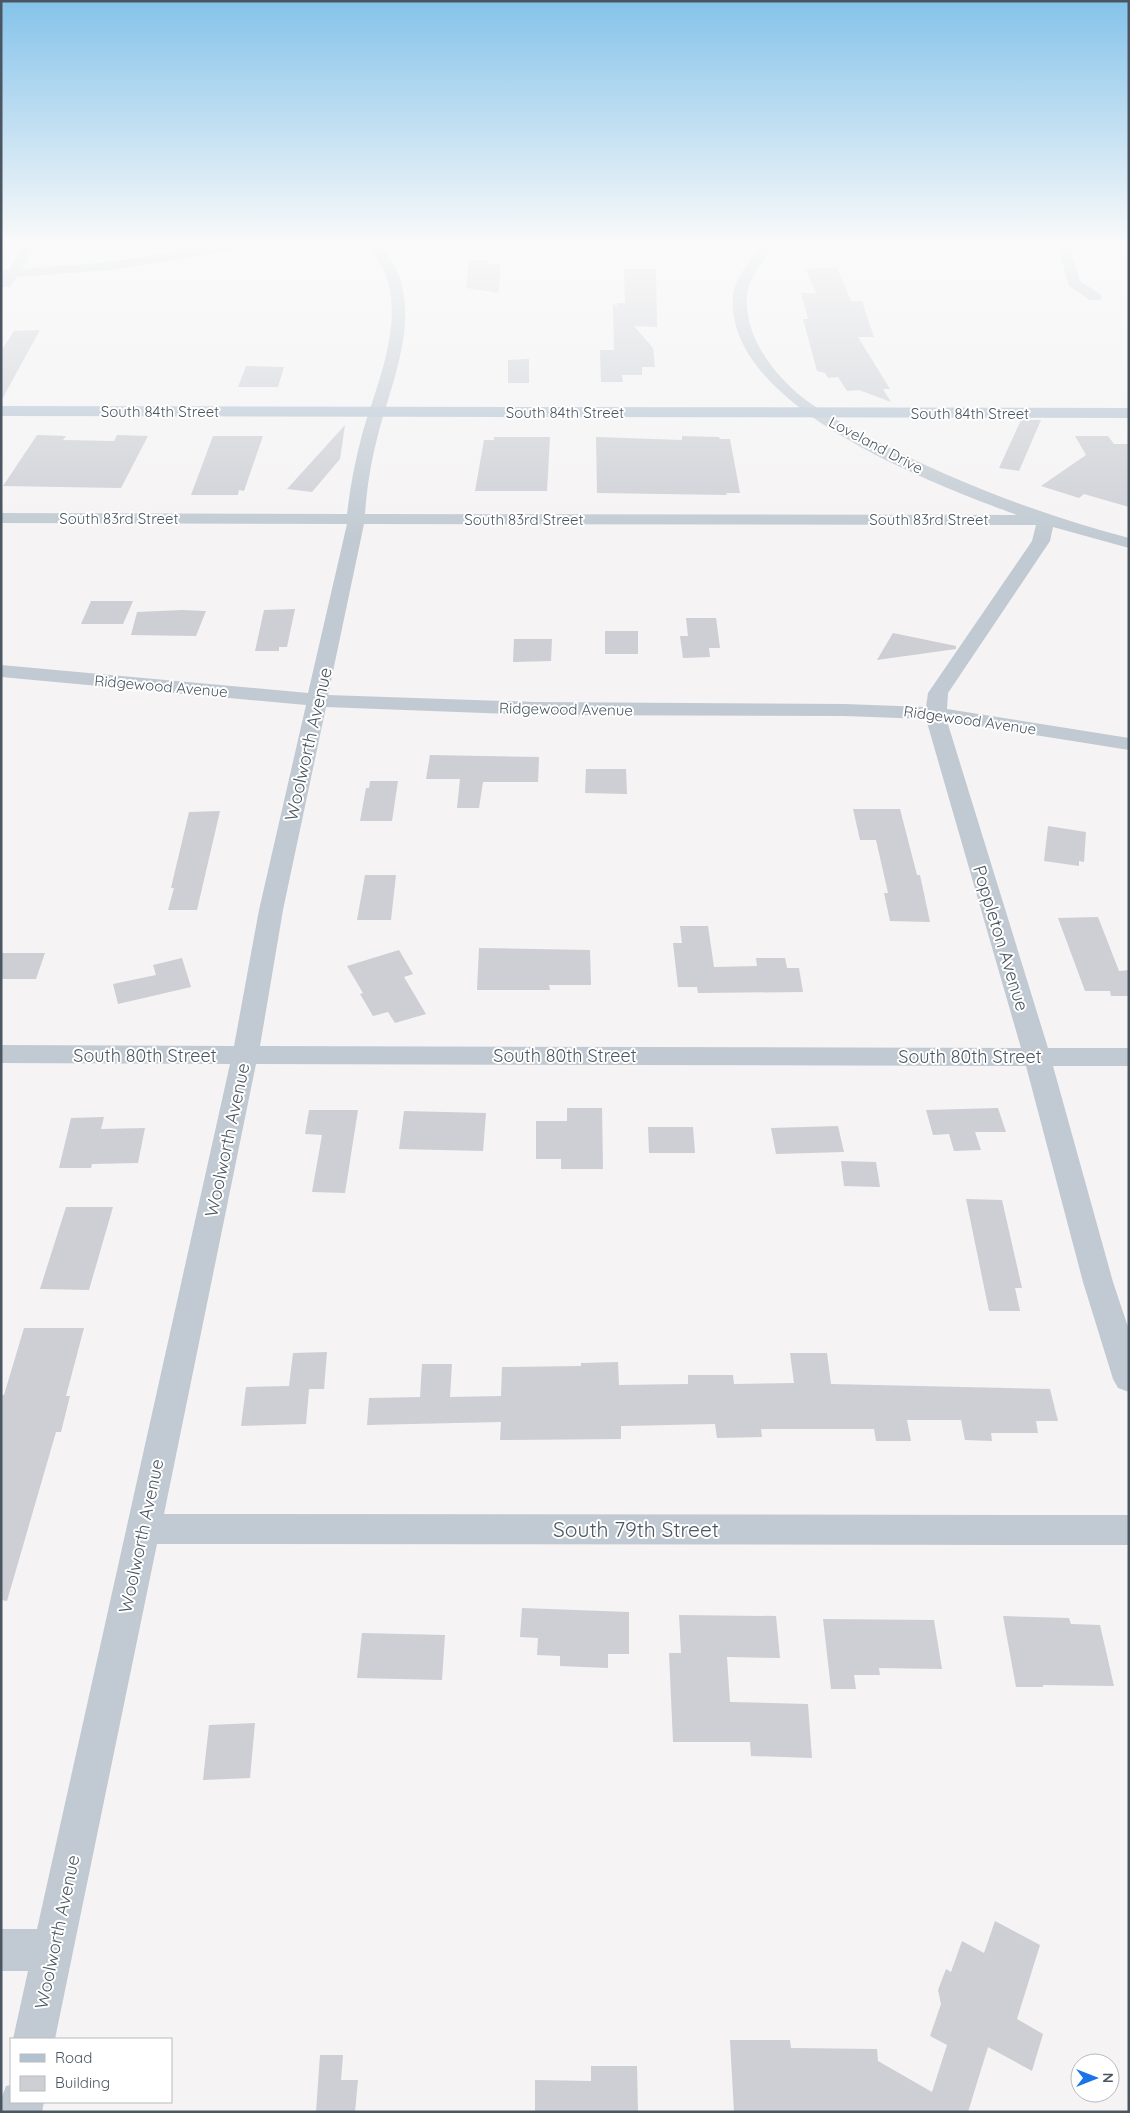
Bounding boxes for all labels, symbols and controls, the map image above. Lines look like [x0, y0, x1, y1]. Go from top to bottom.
street label: South 84th Street [101, 402, 219, 421]
street label: South 84th Street [506, 403, 624, 422]
street label: South 84th Street [911, 404, 1029, 423]
street label: Loveland Drive [826, 412, 926, 478]
street label: South 83rd Street [59, 509, 179, 528]
street label: South 83rd Street [464, 510, 584, 529]
street label: South 83rd Street [869, 510, 989, 529]
street label: Woolworth Avenue [279, 665, 337, 823]
street label: Ridgewood Avenue [94, 671, 228, 701]
street label: Ridgewood Avenue [499, 698, 633, 720]
street label: Ridgewood Avenue [902, 701, 1038, 739]
street label: Poppleton Avenue [968, 862, 1034, 1014]
street label: South 80th Street [73, 1044, 217, 1067]
street label: South 80th Street [493, 1044, 637, 1067]
street label: South 80th Street [898, 1045, 1042, 1068]
street label: Woolworth Avenue [199, 1061, 255, 1219]
street label: Woolworth Avenue [113, 1457, 169, 1615]
street label: South 79th Street [553, 1516, 719, 1542]
street label: Woolworth Avenue [29, 1853, 85, 2011]
legend [10, 2038, 172, 2103]
text: Road [55, 2048, 92, 2067]
north arrow [1070, 2053, 1120, 2103]
text: Building [55, 2073, 110, 2092]
text: N [1099, 2073, 1117, 2083]

